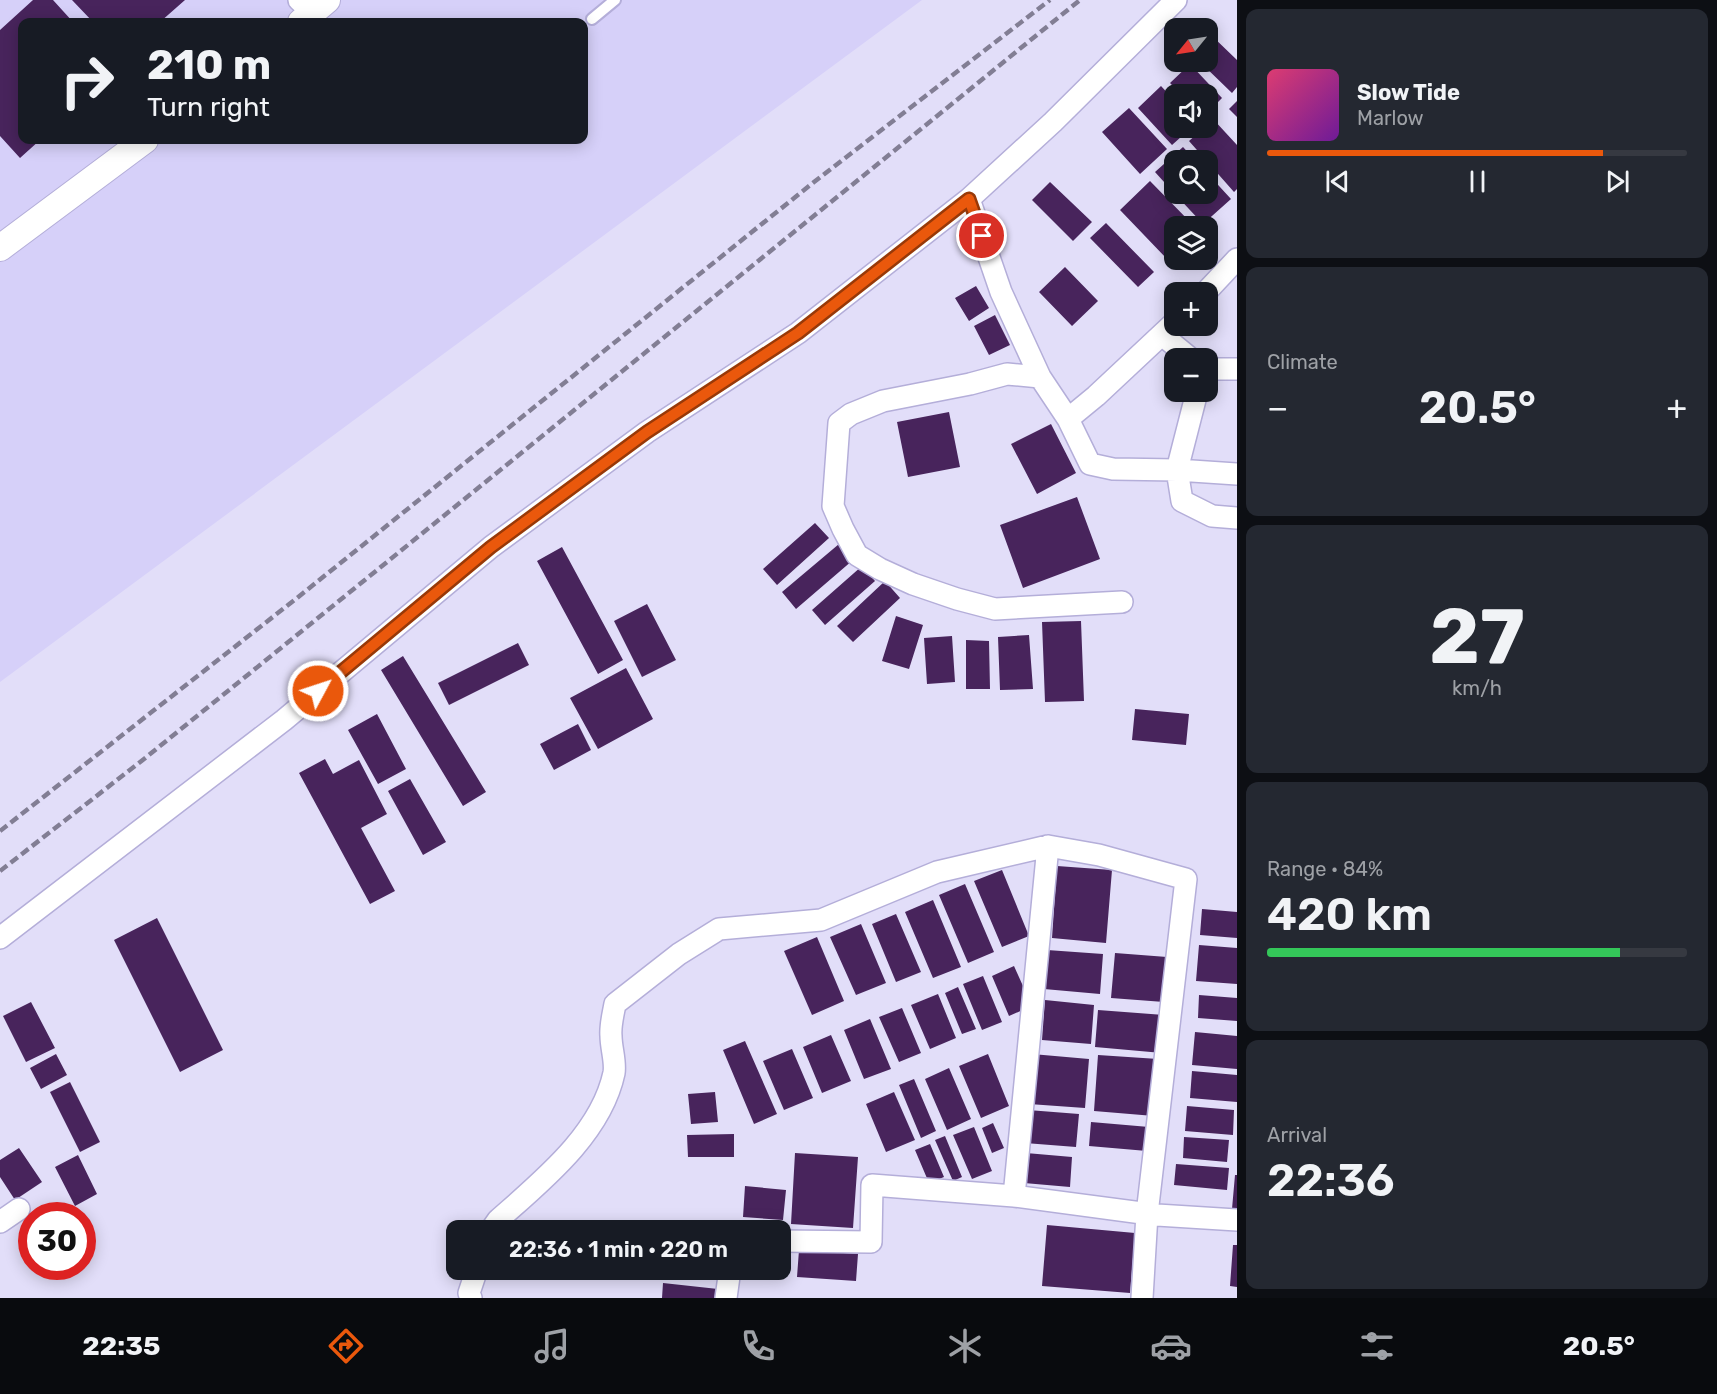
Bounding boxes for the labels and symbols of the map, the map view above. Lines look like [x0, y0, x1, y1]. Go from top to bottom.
north arrow [1164, 18, 1218, 72]
pin [956, 210, 1007, 261]
position arrow [286, 659, 350, 723]
speed limit sign: 30 [18, 1202, 96, 1280]

